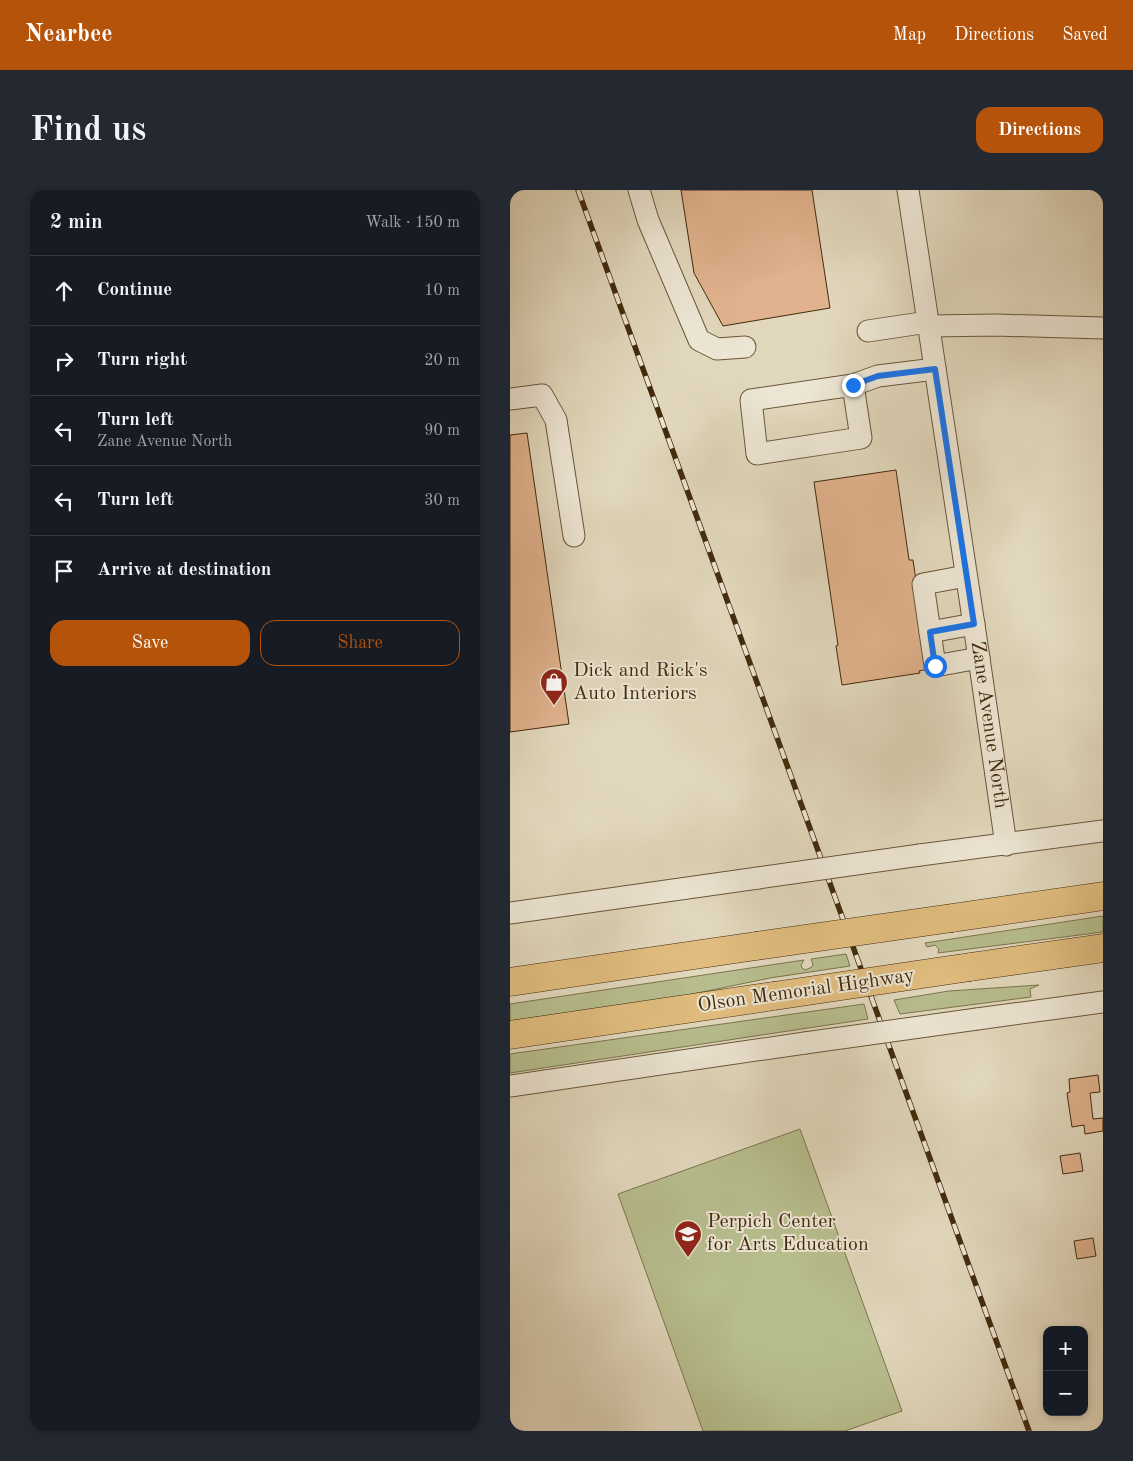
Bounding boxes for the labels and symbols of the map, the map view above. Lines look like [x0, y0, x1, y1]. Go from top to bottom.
route end [842, 374, 865, 397]
street label: Zane Avenue North [967, 640, 1011, 810]
route start [924, 655, 947, 678]
place label: Dick and Rick's Auto Interiors [573, 661, 708, 704]
shop icon: Dick and Rick's Auto Interiors [539, 667, 569, 706]
street label: Olson Memorial Highway [696, 966, 916, 1016]
place label: Perpich Center for Arts Education [707, 1212, 869, 1255]
school or university icon: Perpich Center for Arts Education [673, 1219, 703, 1258]

